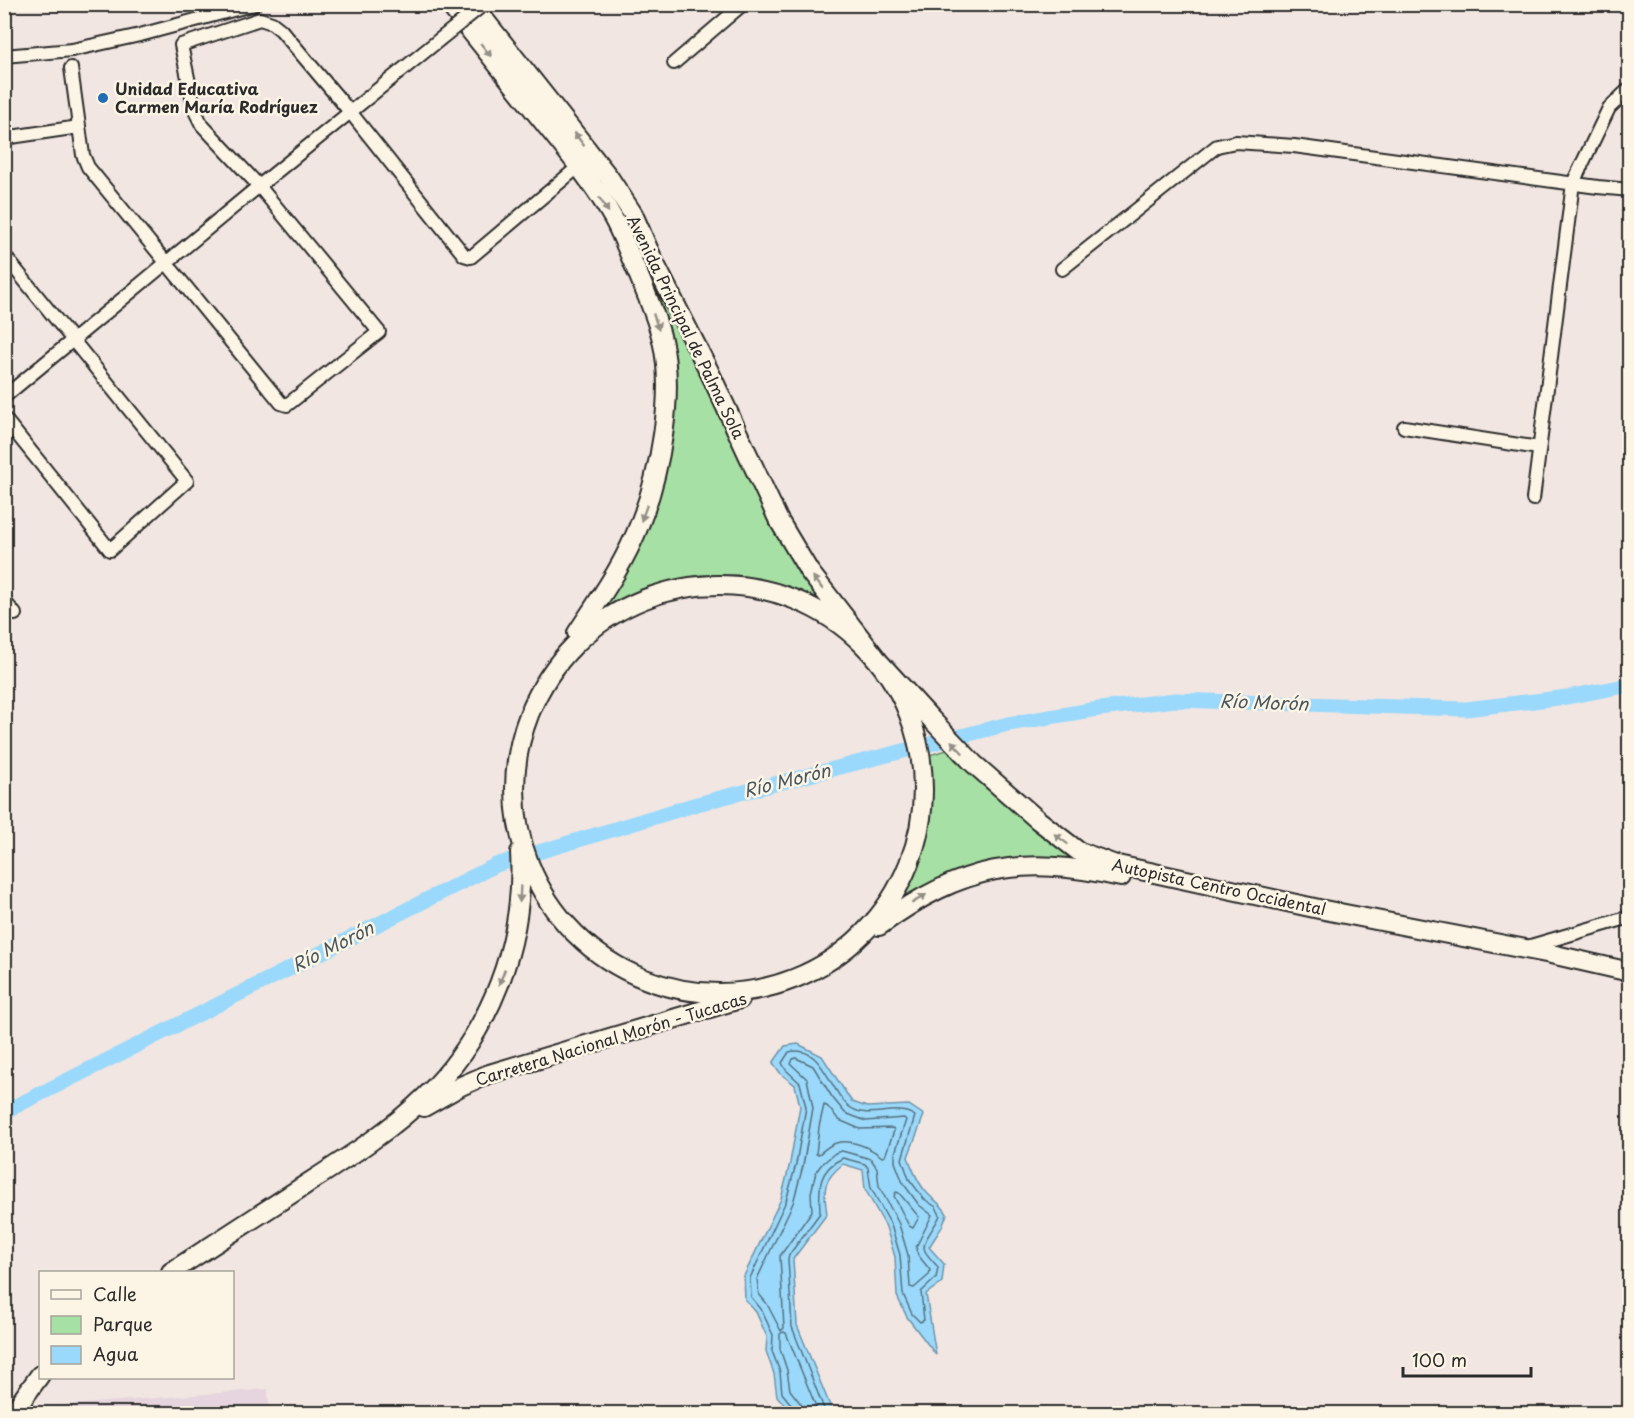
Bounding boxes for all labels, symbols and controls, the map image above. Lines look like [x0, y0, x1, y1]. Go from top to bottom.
one-way arrow [479, 42, 492, 58]
place label: Unidad Educativa Carmen María Rodríguez [115, 76, 318, 118]
marker: Unidad Educativa Carmen María Rodríguez [96, 91, 110, 105]
one-way arrow [573, 131, 585, 147]
one-way arrow [599, 197, 610, 213]
street label: Avenida Principal de Palma Sola [622, 211, 752, 443]
one-way arrow [652, 313, 662, 331]
one-way arrow [639, 504, 648, 522]
one-way arrow [813, 576, 825, 591]
water label: Río Morón [1219, 686, 1310, 717]
one-way arrow [950, 739, 964, 754]
water label: Río Morón [740, 755, 834, 803]
one-way arrow [1053, 833, 1069, 845]
street label: Autopista Centro Occidental [1110, 852, 1328, 920]
one-way arrow [515, 885, 524, 904]
one-way arrow [911, 894, 927, 905]
water label: Río Morón [287, 913, 379, 978]
one-way arrow [497, 968, 506, 986]
street label: Carretera Nacional Morón - Tucacas [472, 985, 749, 1091]
legend [39, 1271, 234, 1379]
text: Calle [93, 1280, 137, 1307]
text: Parque [93, 1310, 153, 1337]
text: Agua [93, 1340, 139, 1367]
scale bar [1403, 1340, 1530, 1378]
text: 100 m [1412, 1346, 1467, 1373]

